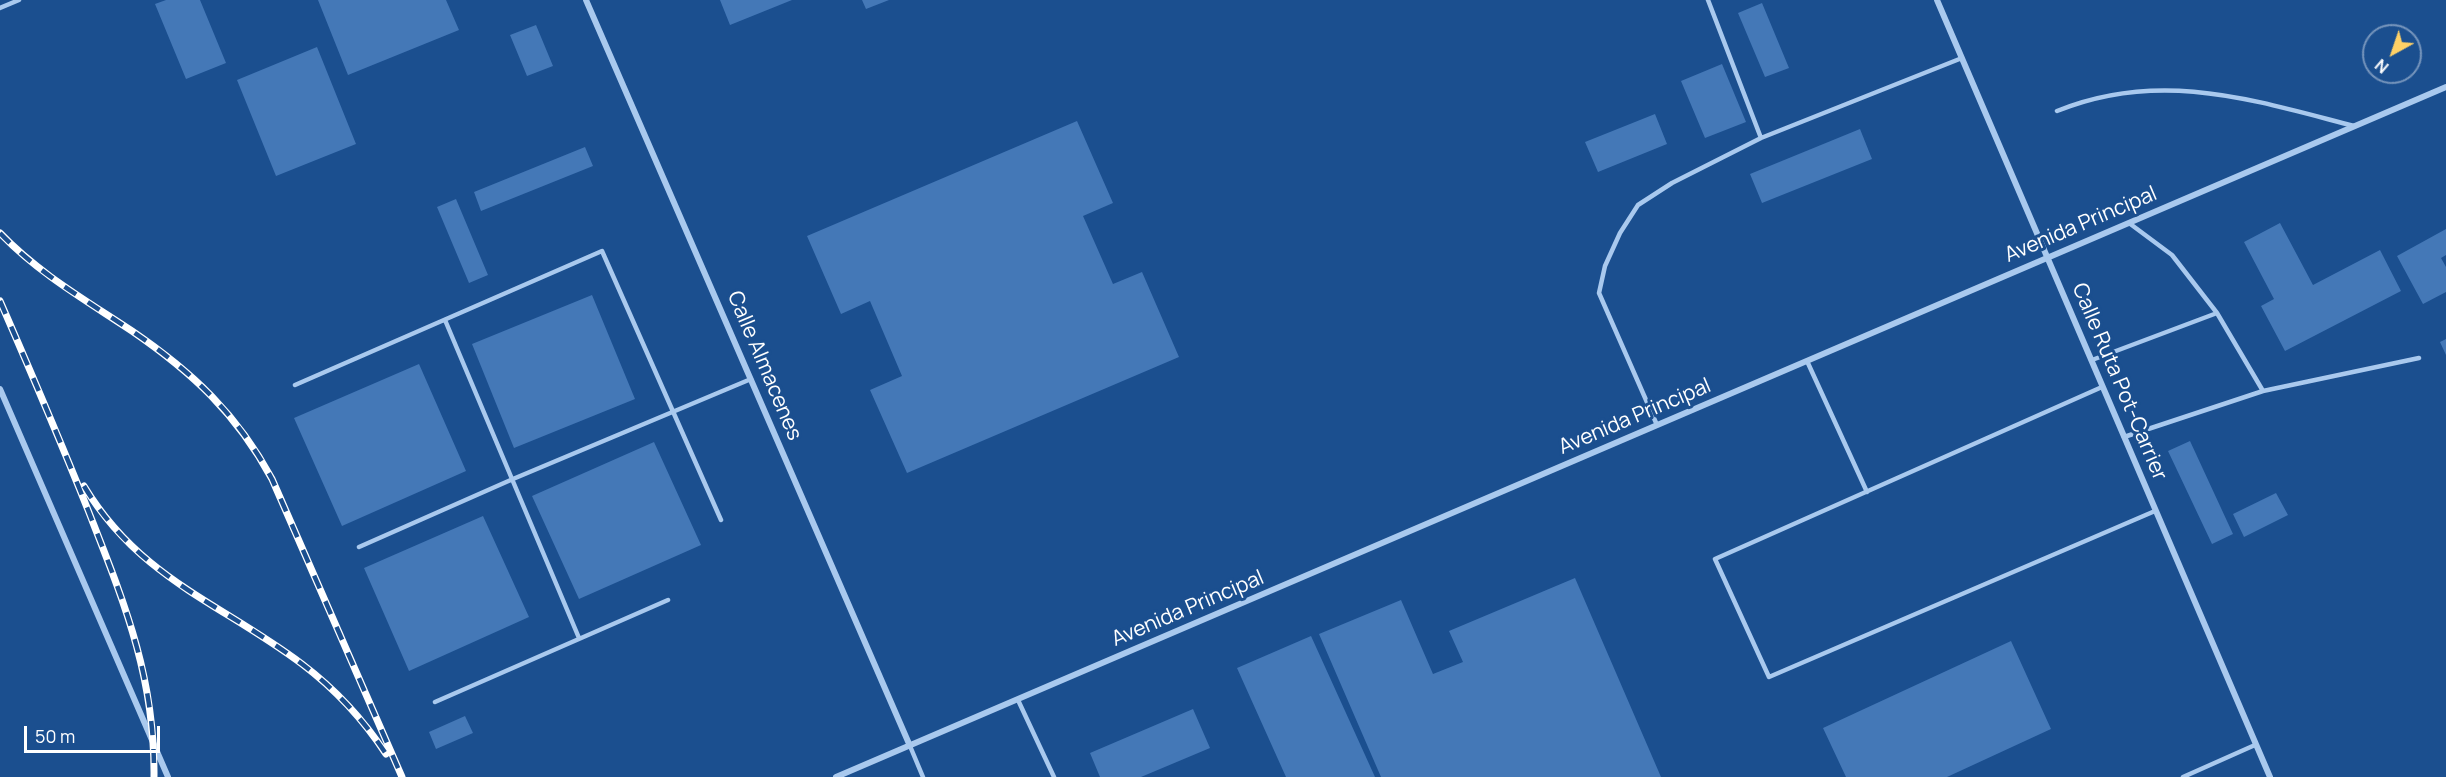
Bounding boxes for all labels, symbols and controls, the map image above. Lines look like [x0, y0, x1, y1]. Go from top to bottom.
north arrow [2362, 24, 2422, 84]
text: N [2370, 54, 2393, 78]
street label: Avenida Principal [2001, 182, 2161, 268]
street label: Calle Ruta Pot-Carrier [2066, 280, 2172, 484]
street label: Calle Almacenes [721, 288, 807, 444]
street label: Avenida Principal [1555, 374, 1715, 460]
street label: Avenida Principal [1108, 566, 1268, 652]
scale bar [27, 714, 164, 752]
text: 50 m [35, 724, 75, 748]

